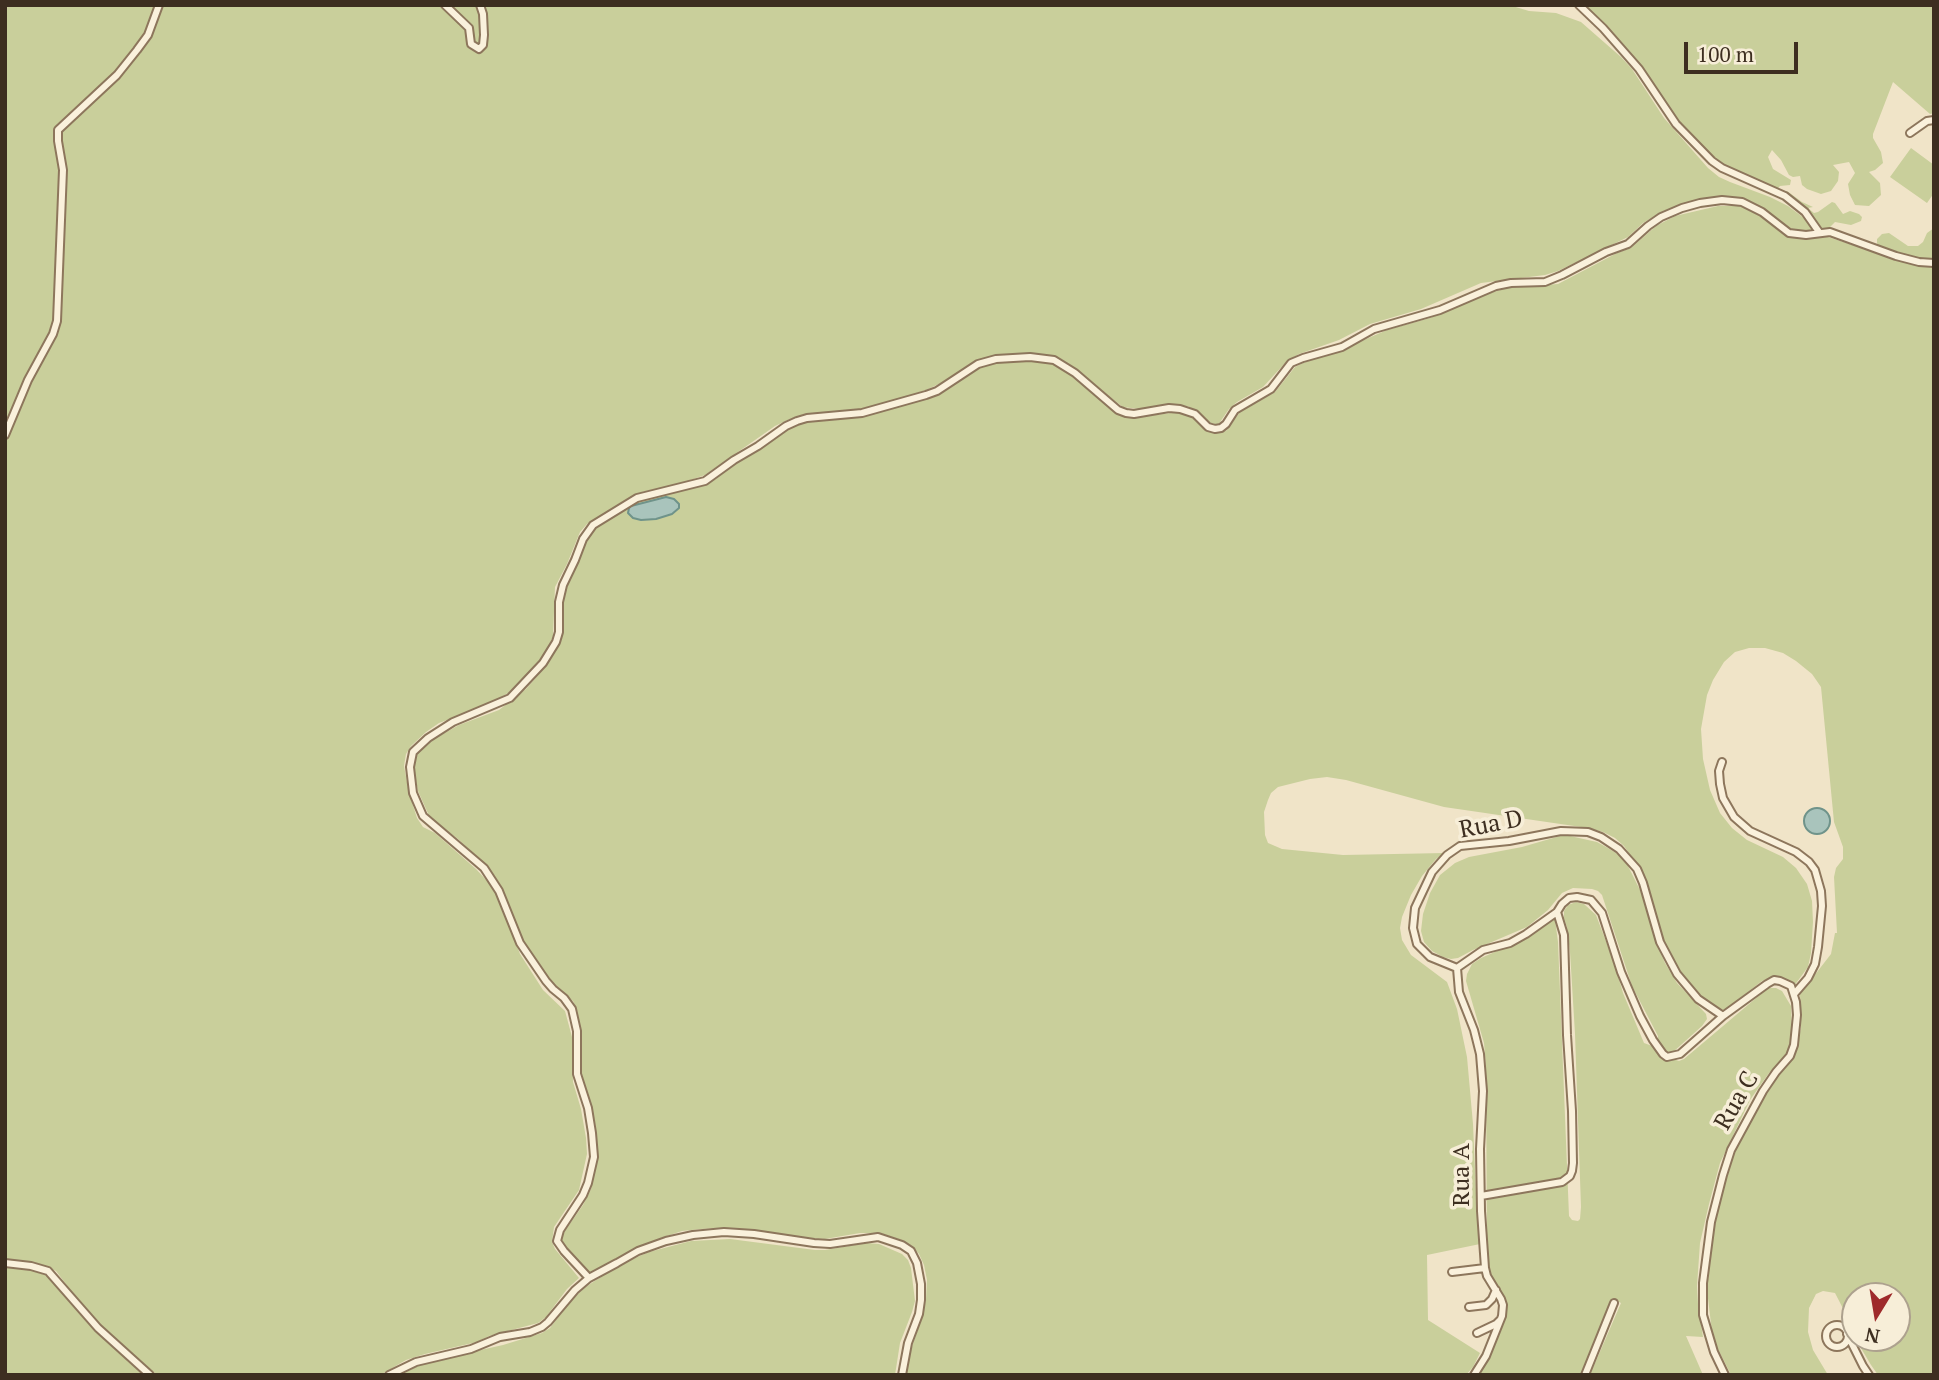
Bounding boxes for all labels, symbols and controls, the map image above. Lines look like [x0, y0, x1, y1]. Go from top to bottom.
scale bar [1687, 28, 1801, 72]
text: 100 m [1697, 40, 1754, 68]
street label: Rua D [1457, 805, 1525, 845]
street label: Rua C [1709, 1067, 1765, 1135]
street label: Rua A [1448, 1143, 1476, 1207]
north arrow [1841, 1282, 1911, 1352]
text: N [1863, 1322, 1882, 1350]

